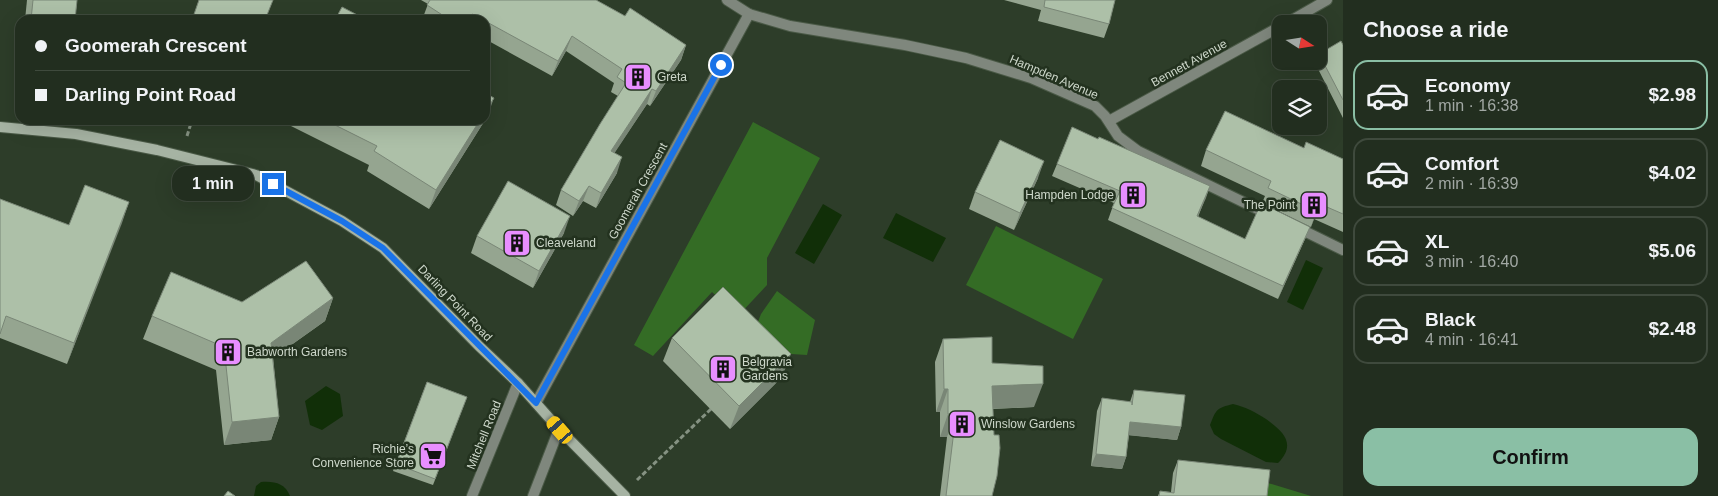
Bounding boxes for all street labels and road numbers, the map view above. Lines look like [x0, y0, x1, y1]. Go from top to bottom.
street label: Bennett Avenue [1149, 36, 1230, 90]
street label: Hampden Avenue [1007, 52, 1101, 102]
street label: Goomerah Crescent [606, 140, 671, 242]
street label: Darling Point Road [415, 262, 495, 344]
street label: Mitchell Road [464, 399, 504, 471]

